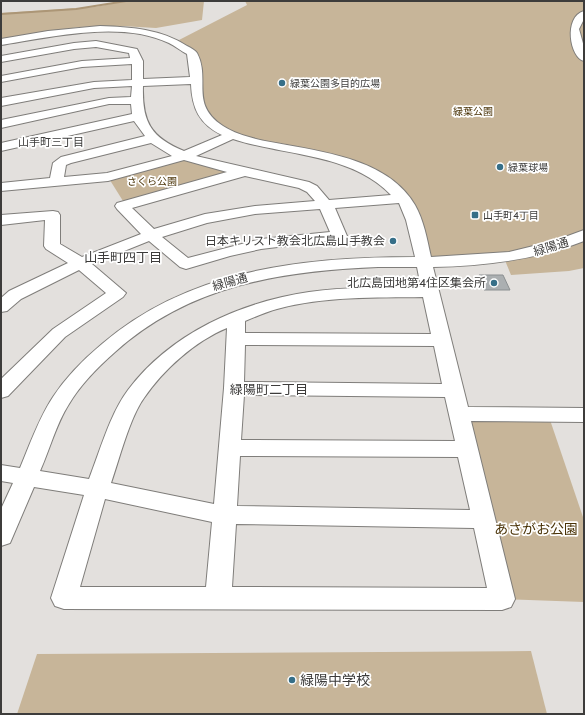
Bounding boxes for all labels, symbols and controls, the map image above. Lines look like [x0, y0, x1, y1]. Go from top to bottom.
place label: 緑葉公園多目的広場 [290, 77, 380, 90]
marker: 緑葉公園多目的広場 [277, 78, 287, 88]
park label: 緑葉公園 [453, 105, 493, 118]
district label: 山手町三丁目 [18, 135, 84, 149]
place label: 緑葉球場 [508, 161, 548, 174]
marker: 緑葉球場 [495, 162, 505, 172]
park label: さくら公園 [127, 175, 177, 188]
place label: 山手町4丁目 [483, 209, 539, 222]
marker: 山手町4丁目 [470, 210, 480, 220]
place label: 日本キリスト教会北広島山手教会 [205, 233, 385, 248]
street label: 緑陽通 [531, 234, 570, 259]
marker: 日本キリスト教会北広島山手教会 [388, 236, 398, 246]
district label: 山手町四丁目 [84, 249, 162, 265]
street label: 緑陽通 [210, 269, 249, 294]
place label: 北広島団地第4住区集会所 [347, 275, 486, 290]
marker: 北広島団地第4住区集会所 [489, 278, 499, 288]
district label: 緑陽町二丁目 [230, 381, 308, 397]
park label: あさがお公園 [494, 520, 578, 538]
place label: 緑陽中学校 [300, 671, 370, 689]
marker: 緑陽中学校 [287, 675, 297, 685]

